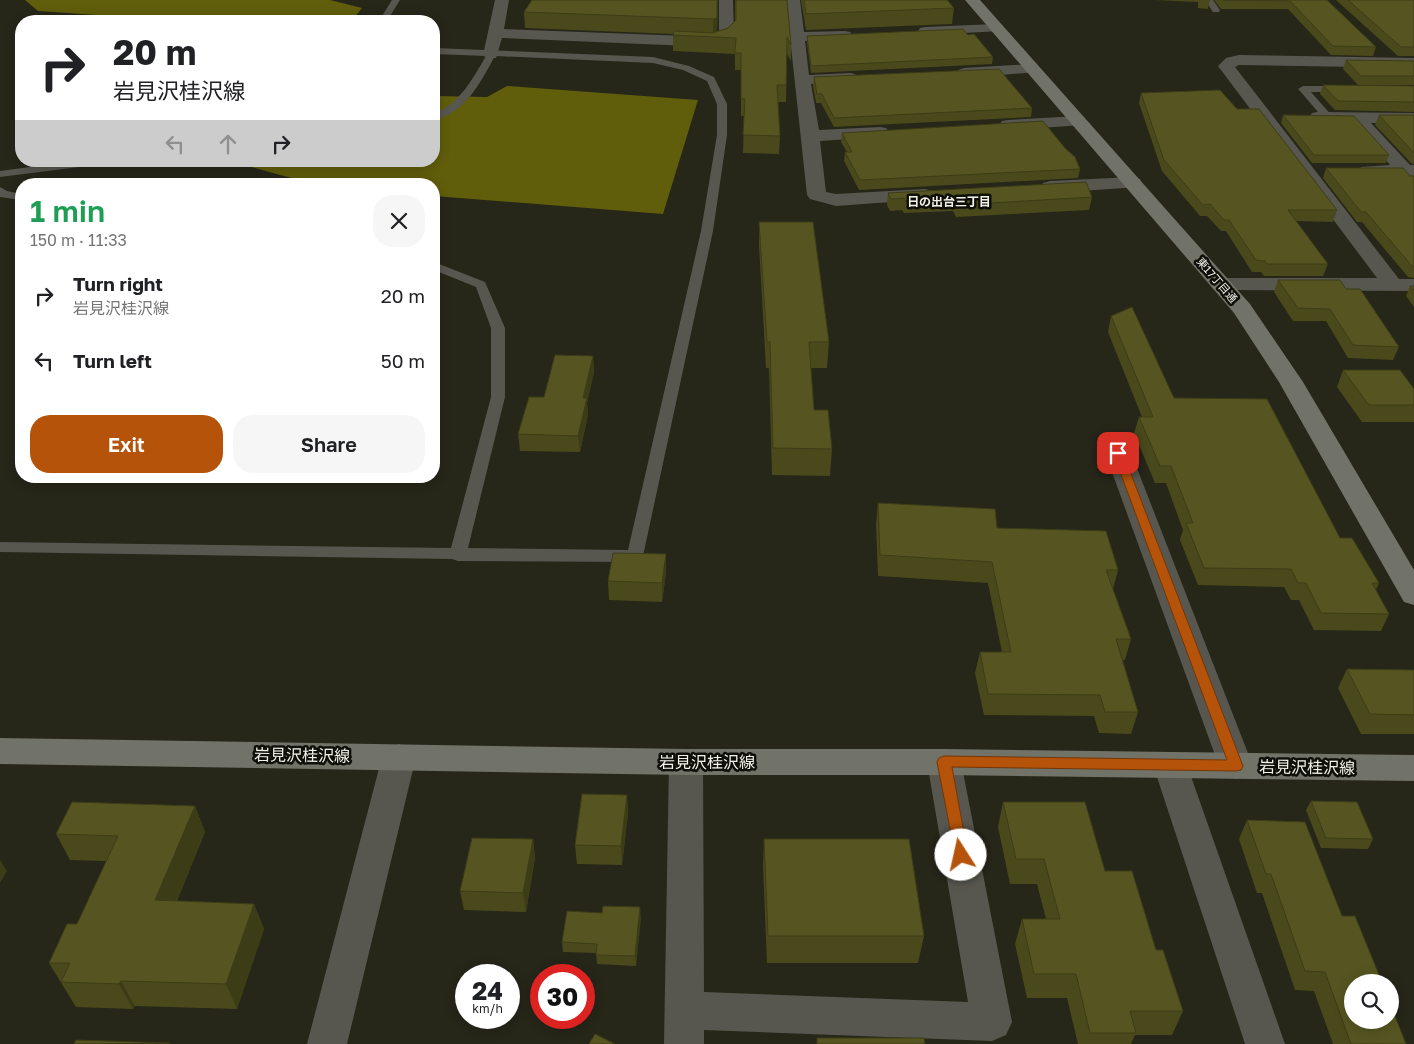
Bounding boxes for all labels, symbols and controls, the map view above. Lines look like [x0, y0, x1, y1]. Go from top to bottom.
text: 20 m [113, 31, 196, 73]
icon: right [30, 35, 95, 100]
text: 岩見沢桂沢線 [113, 77, 245, 104]
icon: left [161, 130, 189, 158]
icon: ahead [214, 130, 242, 158]
icon: right [267, 130, 295, 158]
text: 1 min [30, 193, 105, 229]
district label: 日の出台三丁目 [907, 194, 991, 209]
button: close [373, 195, 425, 247]
text: 150 m · 11:33 [30, 230, 127, 250]
street label: 東17丁目通 [1194, 255, 1240, 305]
text: Turn right [73, 272, 163, 295]
icon: right [30, 282, 58, 310]
text: 20 m [381, 284, 425, 307]
text: 岩見沢桂沢線 [73, 298, 169, 318]
icon: left [30, 347, 58, 375]
text: Turn left [73, 349, 152, 372]
text: 50 m [381, 349, 425, 372]
button: Exit [30, 415, 223, 473]
button: Share [233, 415, 425, 473]
pin [1097, 432, 1139, 474]
icon: arrive [1104, 439, 1132, 467]
street label: 岩見沢桂沢線 [254, 744, 350, 766]
street label: 岩見沢桂沢線 [659, 752, 755, 772]
street label: 岩見沢桂沢線 [1259, 756, 1355, 778]
position arrow [934, 828, 986, 880]
speed limit sign: 30 [530, 964, 595, 1029]
map controls [1344, 974, 1399, 1029]
button: search [1344, 974, 1399, 1029]
text: 24 [472, 975, 503, 1006]
text: km/h [472, 1001, 503, 1016]

